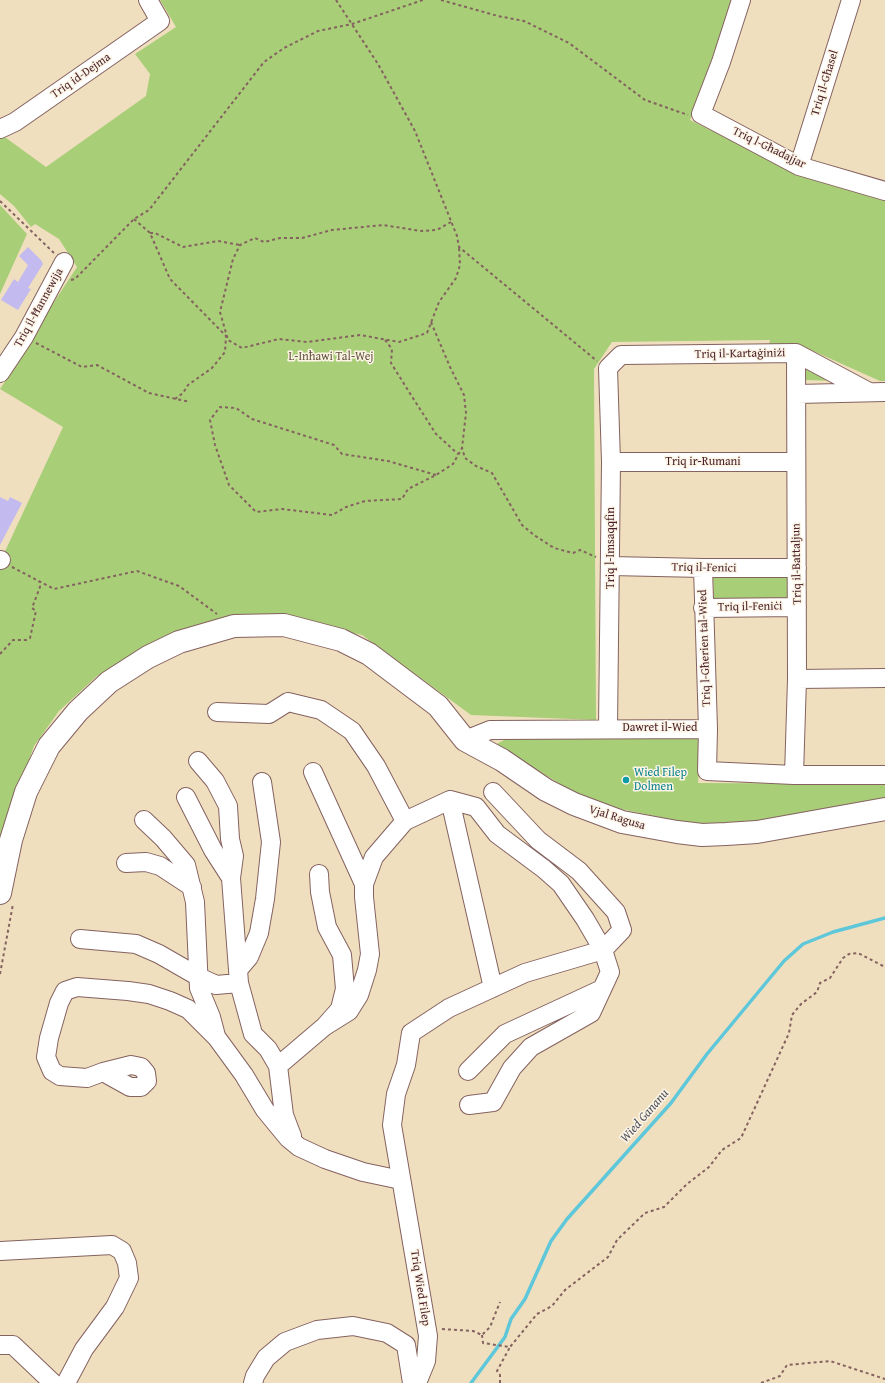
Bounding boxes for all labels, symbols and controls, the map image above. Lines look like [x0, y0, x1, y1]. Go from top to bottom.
street label: Triq il-Għasel [808, 48, 842, 118]
street label: Triq id-Dejma [48, 50, 114, 102]
street label: Triq l-Għadajjar [730, 124, 808, 172]
street label: Triq il-Ħannewija [11, 266, 67, 350]
street label: Triq il-Kartaġiniżi [695, 346, 785, 362]
park label: L-Inħawi Tal-Wej [288, 350, 374, 364]
street label: Triq ir-Rumani [665, 455, 741, 469]
street label: Triq l-Imsaqqfin [604, 507, 618, 589]
street label: Triq il-Battaljun [789, 523, 805, 605]
street label: Triq il-Fenici [672, 560, 736, 576]
street label: Triq l-Għerien tal-Wied [696, 589, 714, 707]
street label: Triq il-Feniċi [718, 599, 782, 615]
street label: Dawret il-Wied [622, 721, 698, 735]
place label: Wied Filep Dolmen [634, 766, 687, 794]
marker: Wied Filep Dolmen [621, 775, 631, 785]
street label: Vjal Ragusa [587, 803, 647, 833]
water label: Wied Gananu [617, 1086, 673, 1146]
street label: Triq Wied Filep [407, 1249, 433, 1327]

